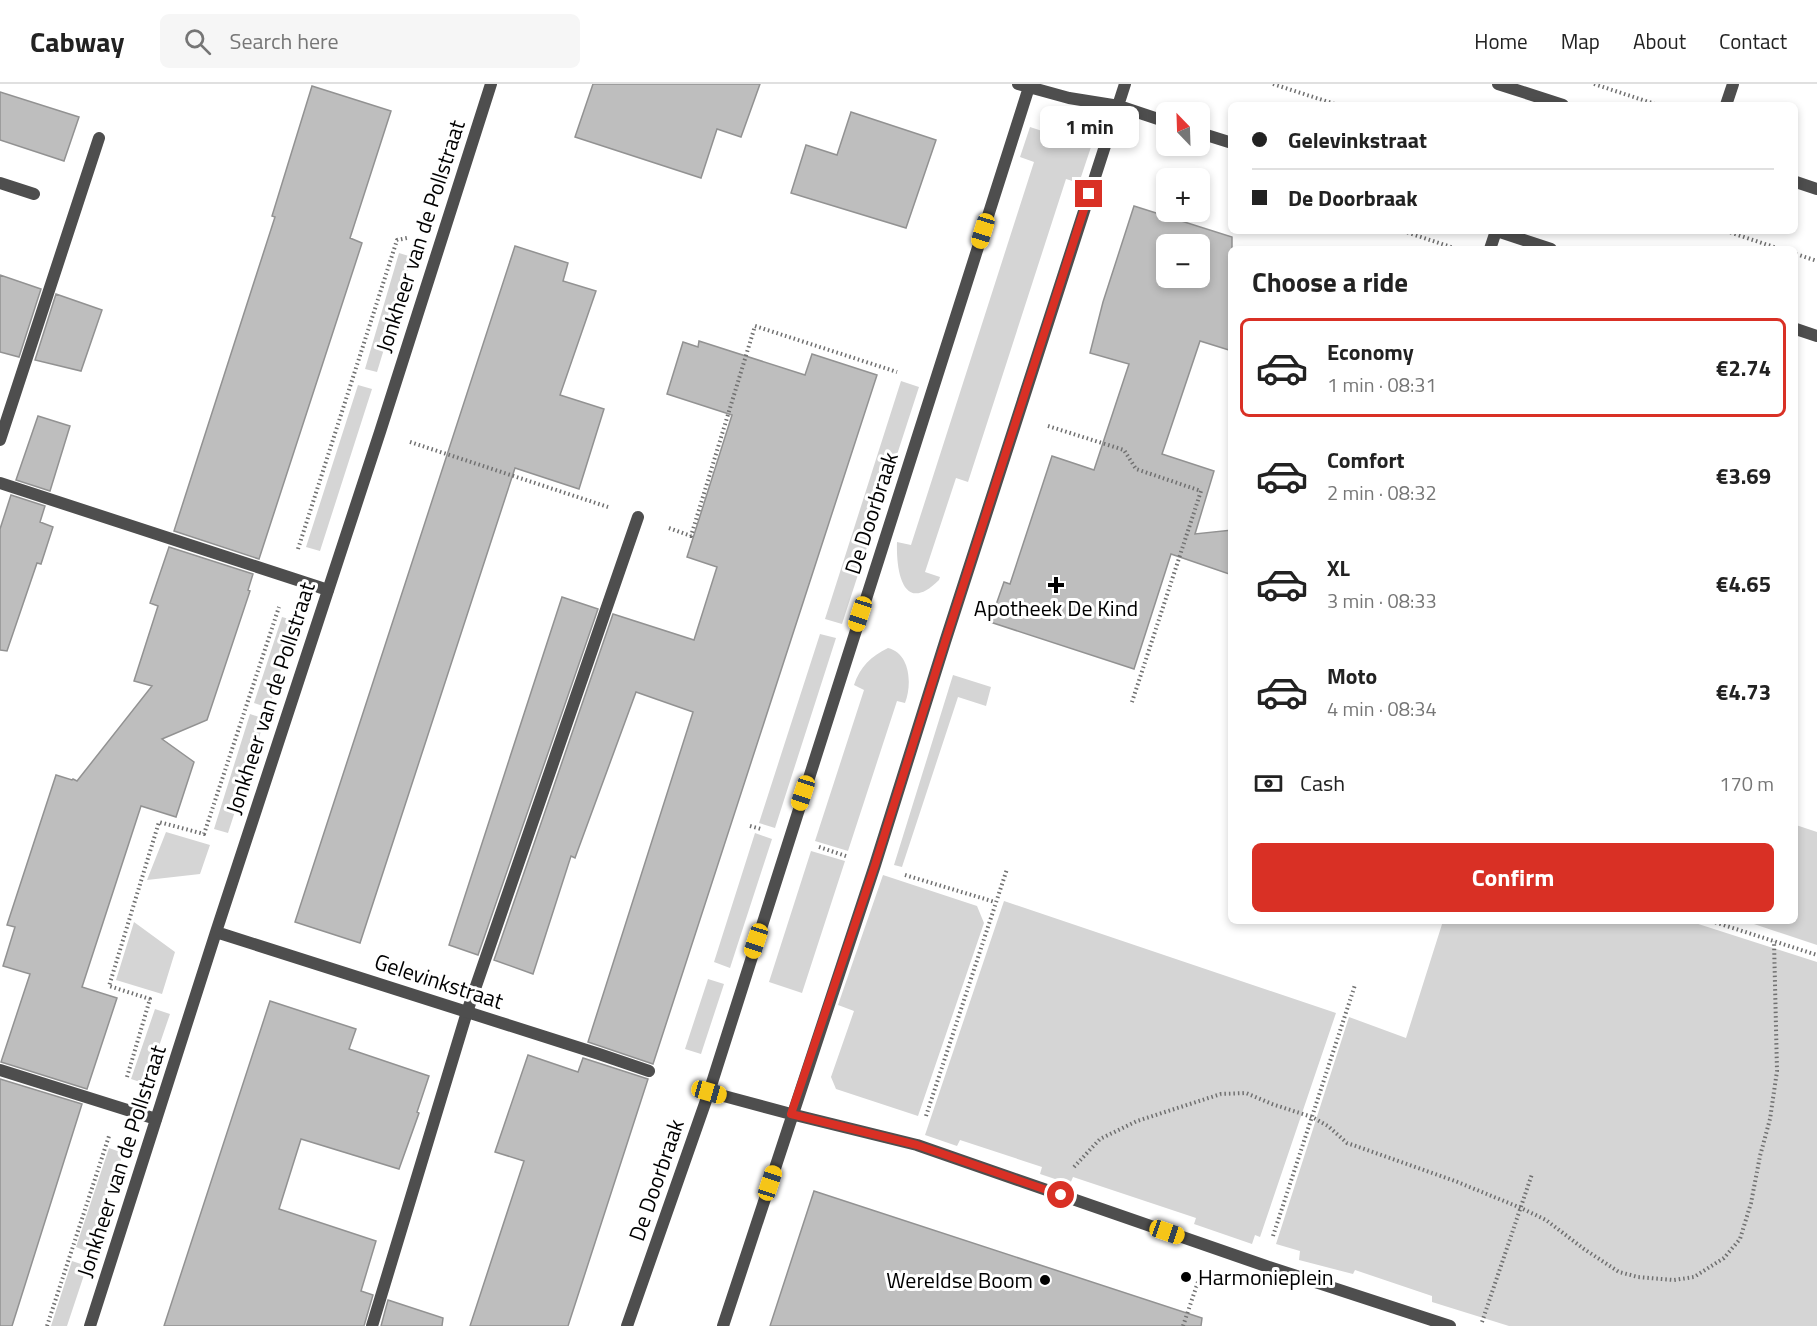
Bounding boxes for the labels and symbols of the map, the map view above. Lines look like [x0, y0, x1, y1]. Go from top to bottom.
north arrow [1156, 102, 1210, 156]
callout: 1 min [1040, 107, 1138, 149]
street label: Jonkheer van de Pollstraat [366, 115, 474, 357]
route end [1075, 180, 1102, 207]
car [969, 211, 997, 251]
street label: De Doorbraak [835, 447, 907, 579]
street label: Jonkheer van de Pollstraat [216, 577, 324, 819]
marker: Apotheek De Kind [1049, 578, 1063, 592]
place label: Apotheek De Kind [974, 591, 1138, 625]
car [846, 594, 874, 634]
car [789, 773, 817, 813]
car [742, 921, 770, 961]
street label: Gelevinkstraat [370, 944, 508, 1018]
street label: Jonkheer van de Pollstraat [67, 1040, 175, 1282]
car [689, 1078, 729, 1106]
street label: De Doorbraak [619, 1114, 693, 1246]
car [756, 1163, 784, 1203]
route start [1047, 1181, 1074, 1208]
car [1147, 1218, 1187, 1246]
place label: Harmonieplein [1198, 1260, 1334, 1294]
place label: Wereldse Boom [886, 1263, 1033, 1297]
marker: Harmonieplein [1179, 1270, 1193, 1284]
marker: Wereldse Boom [1038, 1273, 1052, 1287]

